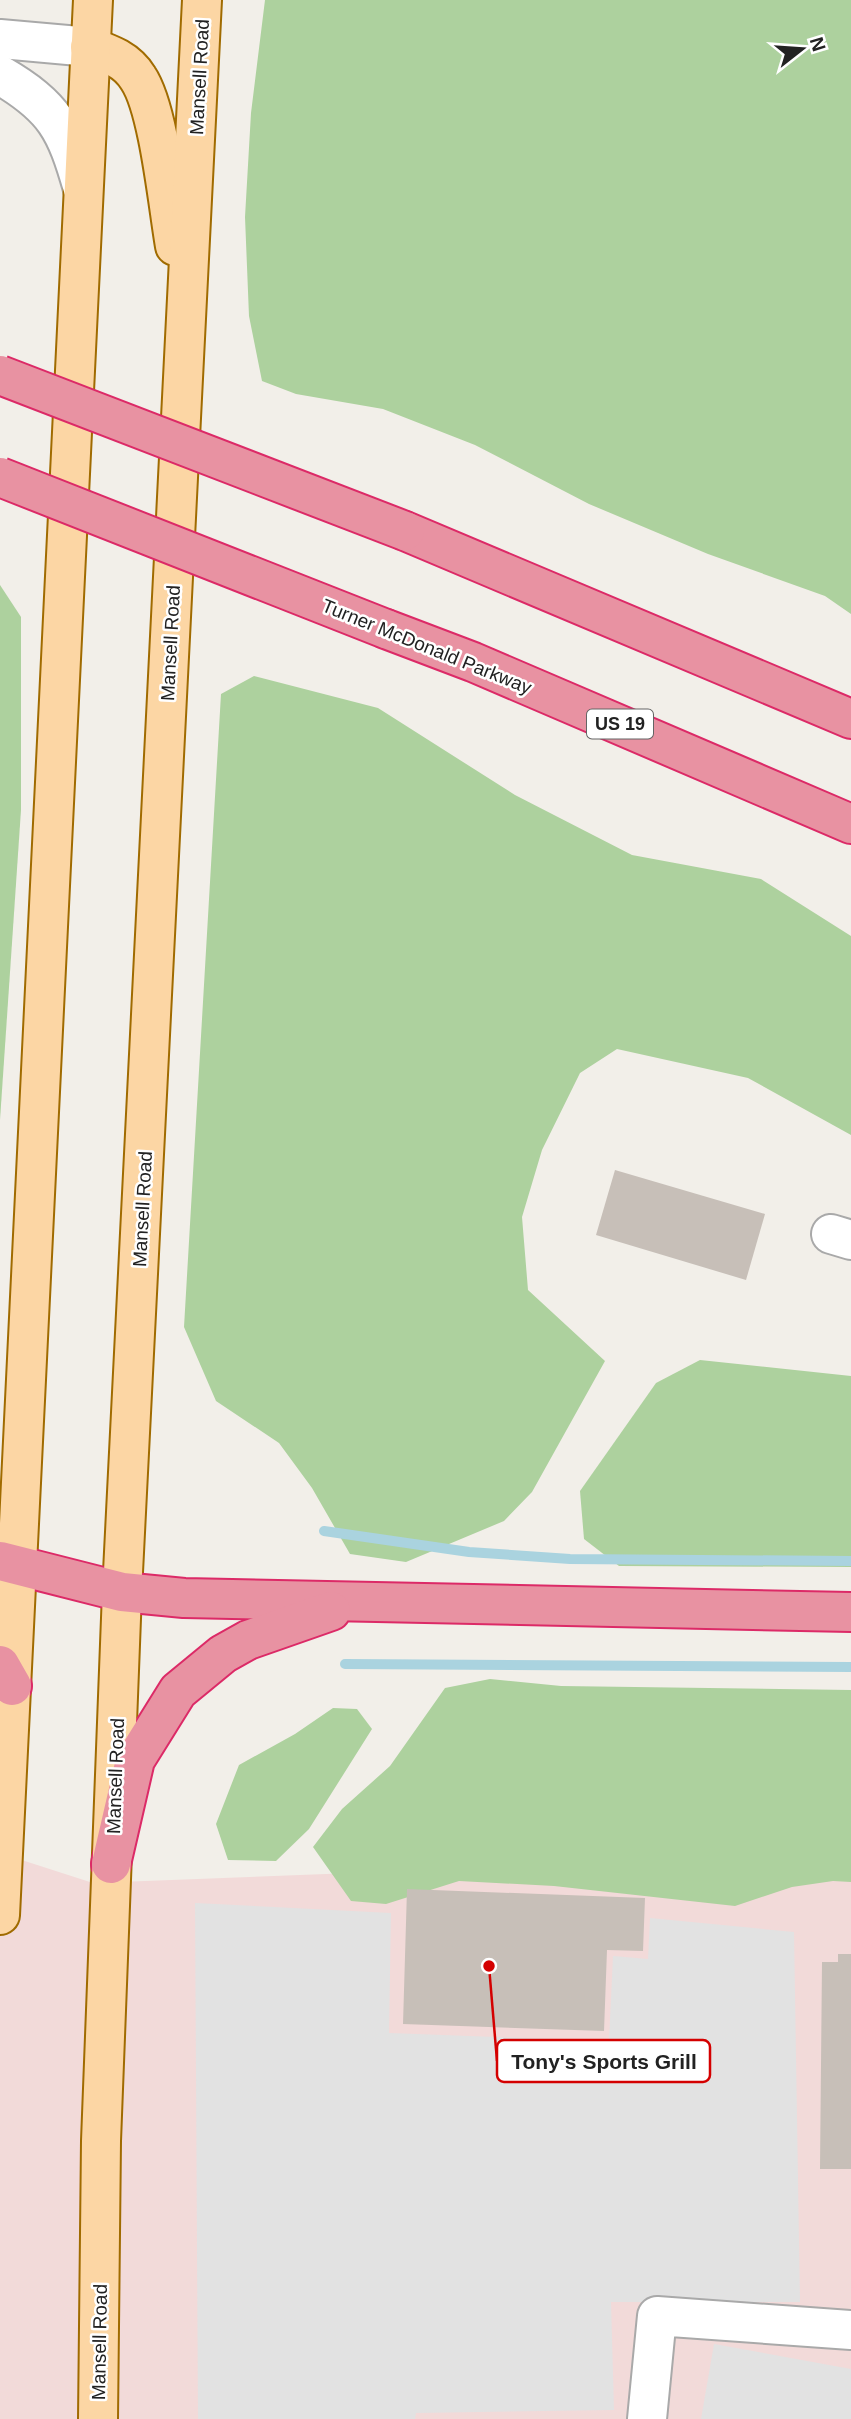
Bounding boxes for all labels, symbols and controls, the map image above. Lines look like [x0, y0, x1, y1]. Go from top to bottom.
north arrow [767, 14, 837, 84]
street label: Mansell Road [186, 18, 213, 136]
text: N [806, 35, 830, 54]
street label: Mansell Road [157, 584, 184, 702]
street label: Turner McDonald Parkway [319, 595, 535, 698]
road number: US 19 [587, 710, 653, 738]
street label: Mansell Road [129, 1150, 156, 1268]
street label: Mansell Road [103, 1718, 128, 1834]
callout: Tony's Sports Grill [497, 2040, 710, 2082]
text: Tony's Sports Grill [511, 2050, 697, 2073]
street label: Mansell Road [88, 2284, 111, 2400]

